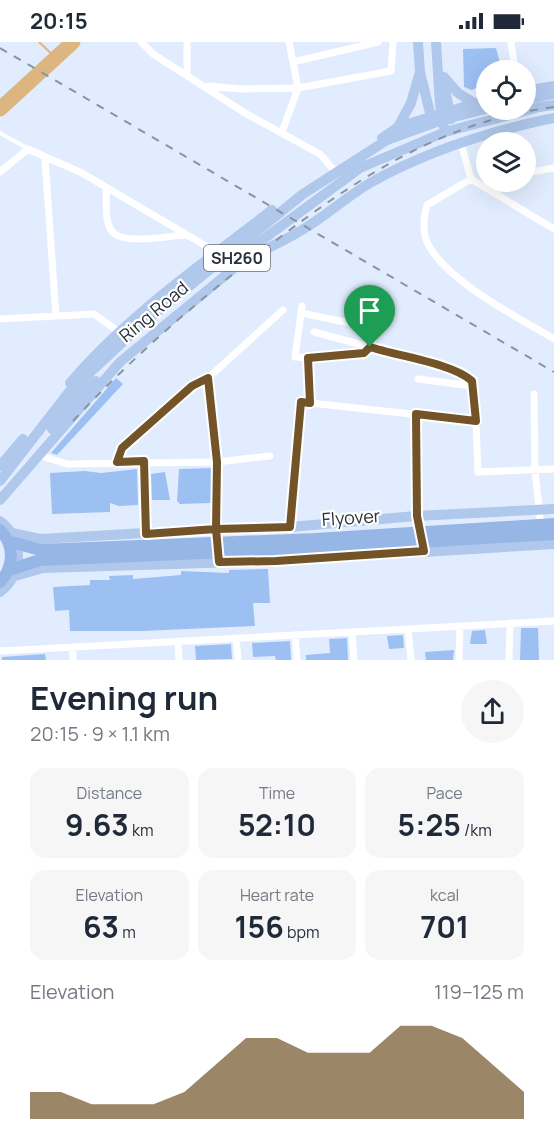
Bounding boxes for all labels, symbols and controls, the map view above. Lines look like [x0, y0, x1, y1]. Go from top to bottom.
text: 20:15 [30, 6, 88, 36]
map controls [476, 60, 536, 192]
button: locate [476, 60, 536, 120]
button: layers [476, 132, 536, 192]
road number: SH260 [204, 245, 270, 271]
street label: Ring Road [114, 275, 193, 347]
pin [344, 285, 395, 347]
icon: arrive [353, 294, 386, 327]
street label: Flyover [321, 503, 381, 531]
text: Evening run [30, 675, 218, 720]
button: share [461, 680, 524, 743]
text: 20:15 · 9 × 1.1 km [30, 720, 170, 747]
text: Distance [77, 782, 142, 804]
text: Time [259, 782, 295, 804]
text: Pace [427, 782, 463, 804]
text: 9.63 [65, 804, 129, 845]
text: 52:10 [238, 804, 316, 845]
text: 5:25 [398, 804, 461, 845]
text: km [129, 819, 154, 841]
text: /km [461, 819, 492, 841]
text: Elevation [76, 884, 143, 906]
text: Heart rate [240, 884, 314, 906]
text: kcal [430, 884, 459, 906]
text: 63 [83, 906, 119, 947]
text: 156 [234, 906, 284, 947]
text: 701 [420, 906, 469, 947]
text: m [119, 921, 136, 943]
text: bpm [284, 921, 320, 943]
text: Elevation [30, 978, 114, 1005]
text: 119–125 m [434, 978, 524, 1005]

